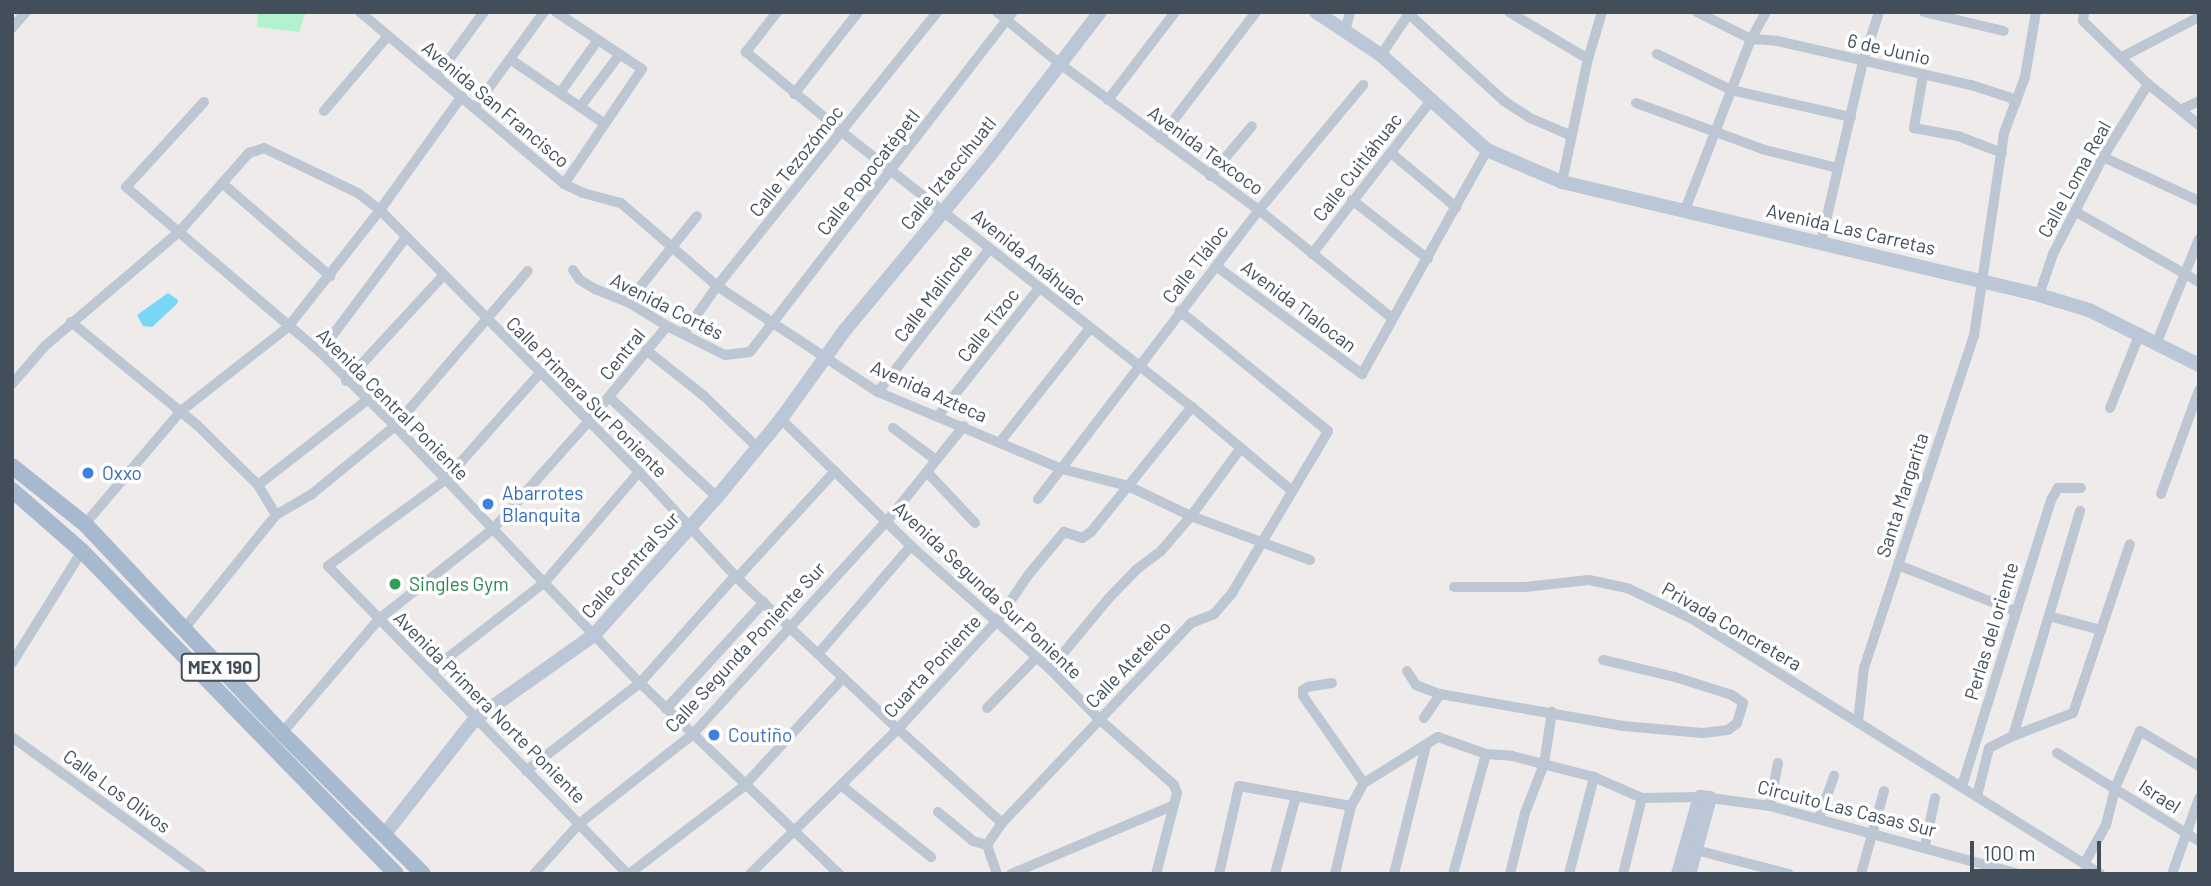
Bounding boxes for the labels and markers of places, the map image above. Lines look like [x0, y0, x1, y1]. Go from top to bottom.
place label: Oxxo [102, 462, 142, 484]
marker: Oxxo [80, 465, 96, 481]
place label: Abarrotes Blanquita [502, 482, 583, 526]
marker: Abarrotes Blanquita [480, 496, 496, 512]
place label: Singles Gym [409, 573, 509, 595]
marker: Singles Gym [387, 576, 403, 592]
place label: Coutiño [728, 724, 792, 746]
marker: Coutiño [706, 727, 722, 743]

